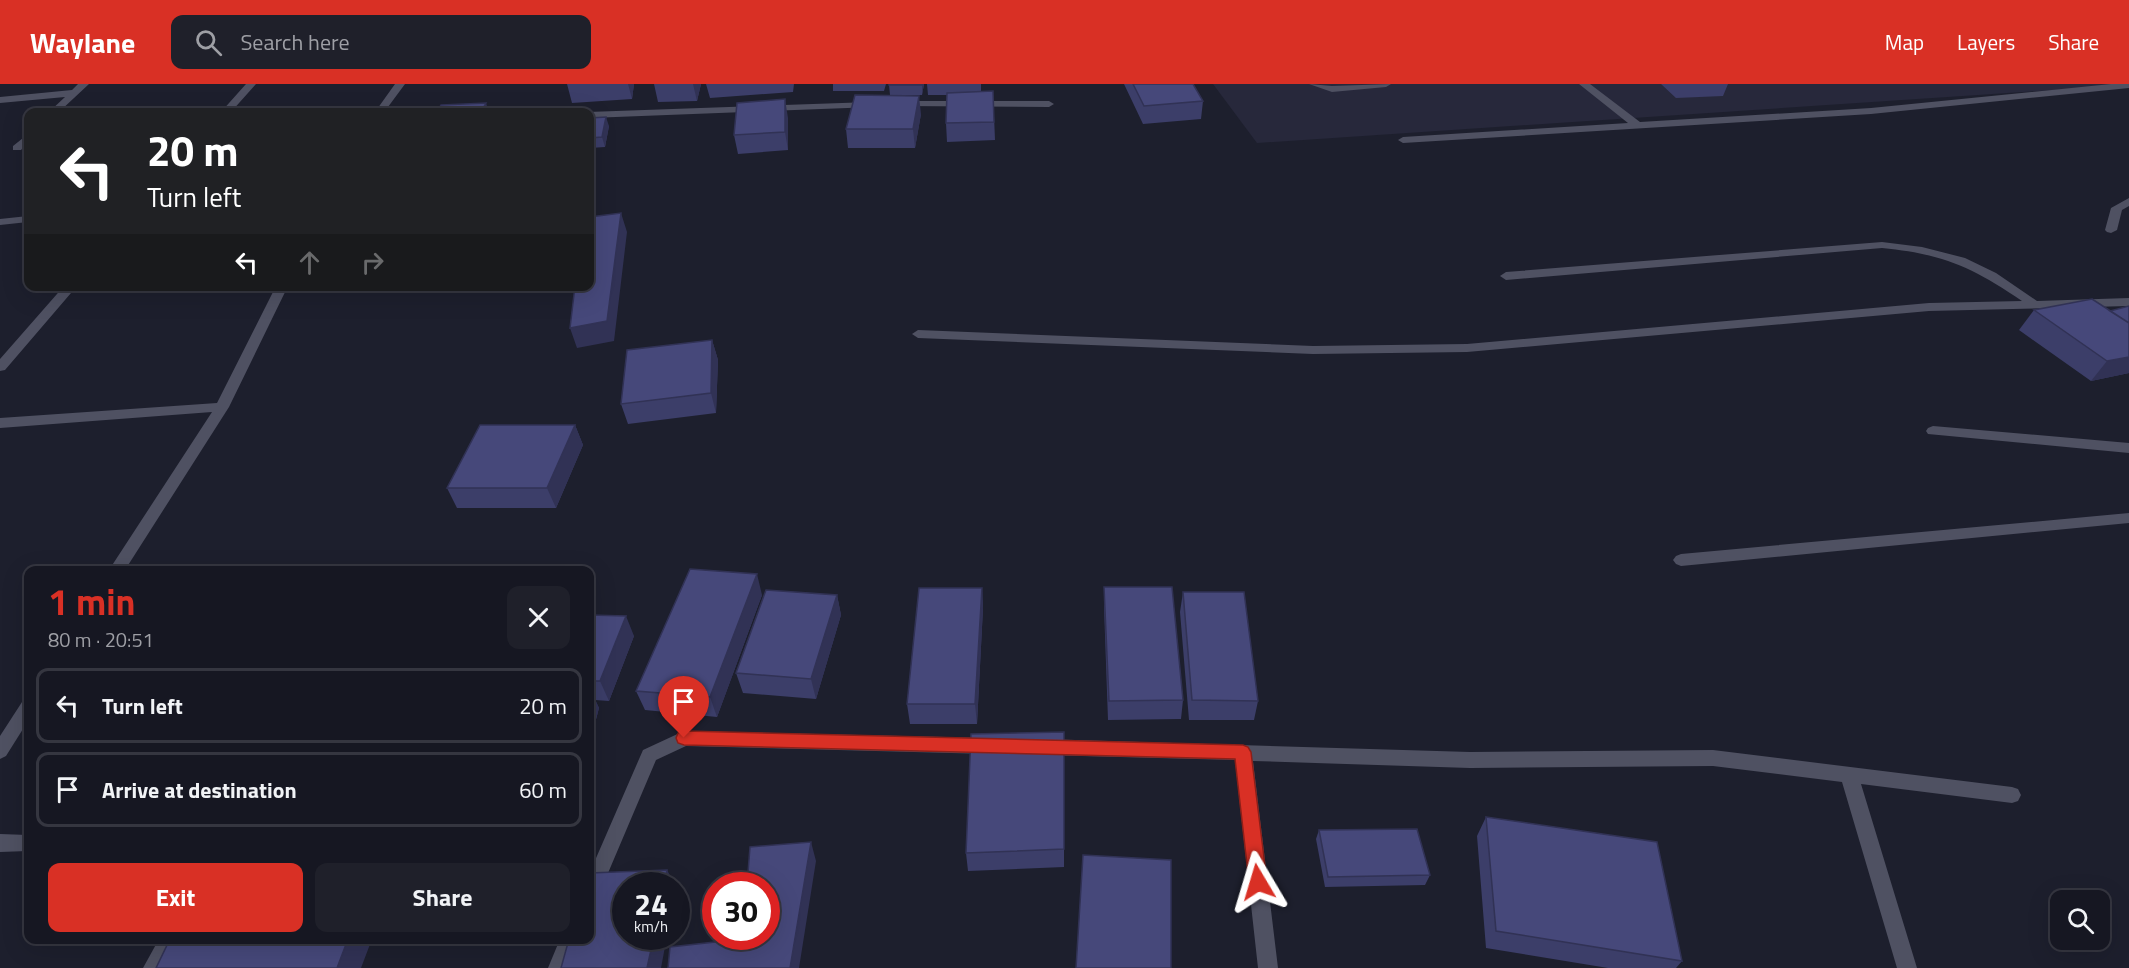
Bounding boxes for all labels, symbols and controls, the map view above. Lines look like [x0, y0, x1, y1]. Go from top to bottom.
search box [171, 15, 591, 69]
text: Waylane [30, 21, 135, 64]
text: Search here [240, 25, 350, 59]
icon: search [192, 26, 225, 59]
text: Map [1885, 26, 1924, 58]
text: Layers [1957, 26, 2015, 58]
text: Share [2048, 26, 2099, 58]
text: 20 m [147, 118, 239, 182]
icon: left [48, 132, 126, 210]
text: Turn left [147, 176, 241, 217]
icon: left [230, 246, 263, 279]
icon: ahead [293, 246, 326, 279]
icon: right [356, 246, 389, 279]
text: 1 min [48, 574, 135, 629]
button: close [507, 586, 570, 649]
text: 80 m · 20:51 [48, 624, 154, 655]
pin [658, 676, 709, 738]
icon: arrive [667, 685, 700, 718]
icon: left [51, 689, 84, 722]
text: Turn left [102, 689, 183, 723]
text: 20 m [519, 689, 567, 723]
icon: arrive [51, 773, 84, 806]
text: Arrive at destination [102, 773, 297, 807]
text: 60 m [519, 773, 567, 807]
position arrow [1226, 850, 1290, 914]
button: Exit [48, 863, 303, 932]
button: Share [315, 863, 570, 932]
speed limit sign: 30 [702, 872, 780, 950]
text: 24 [634, 881, 668, 927]
map controls [2050, 890, 2110, 950]
button: search [2050, 890, 2110, 950]
text: km/h [634, 915, 668, 938]

